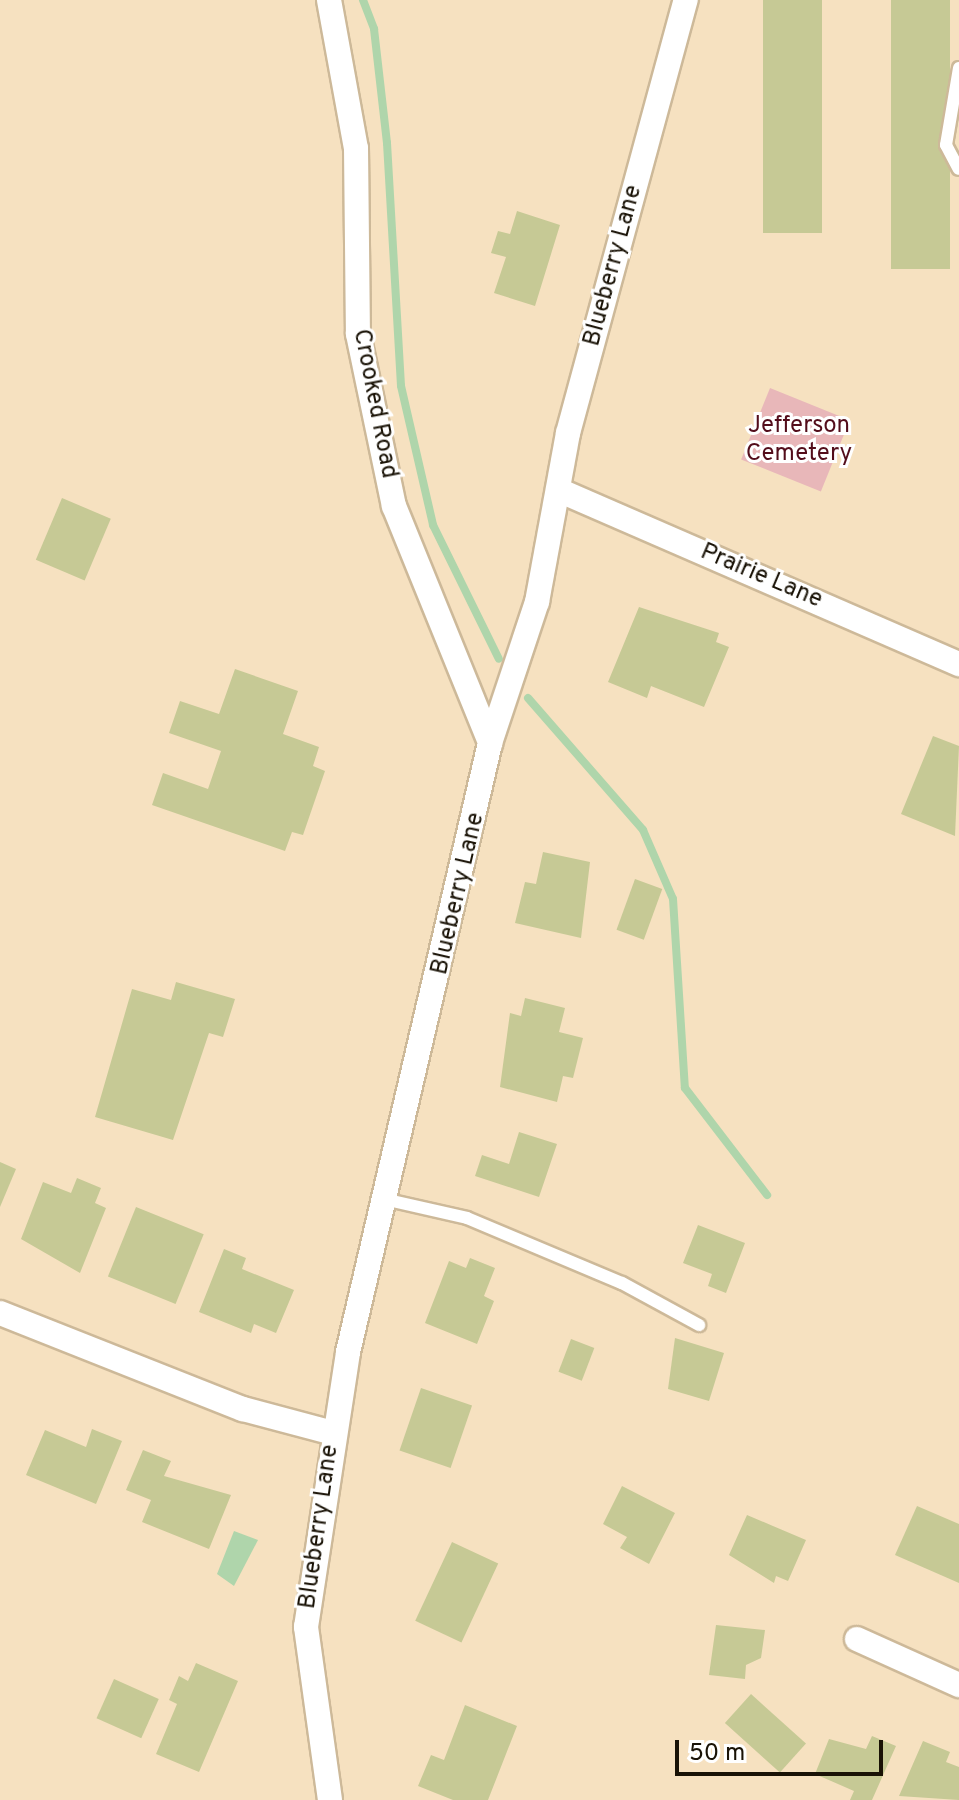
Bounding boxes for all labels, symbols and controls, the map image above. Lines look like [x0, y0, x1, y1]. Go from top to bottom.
street label: Blueberry Lane [579, 182, 649, 350]
street label: Crooked Road [345, 327, 403, 481]
park label: Jefferson Cemetery [746, 413, 852, 469]
street label: Prairie Lane [696, 538, 826, 616]
street label: Blueberry Lane [426, 810, 492, 978]
street label: Blueberry Lane [294, 1443, 346, 1611]
scale bar [679, 1724, 887, 1774]
text: 50 m [689, 1739, 745, 1769]

